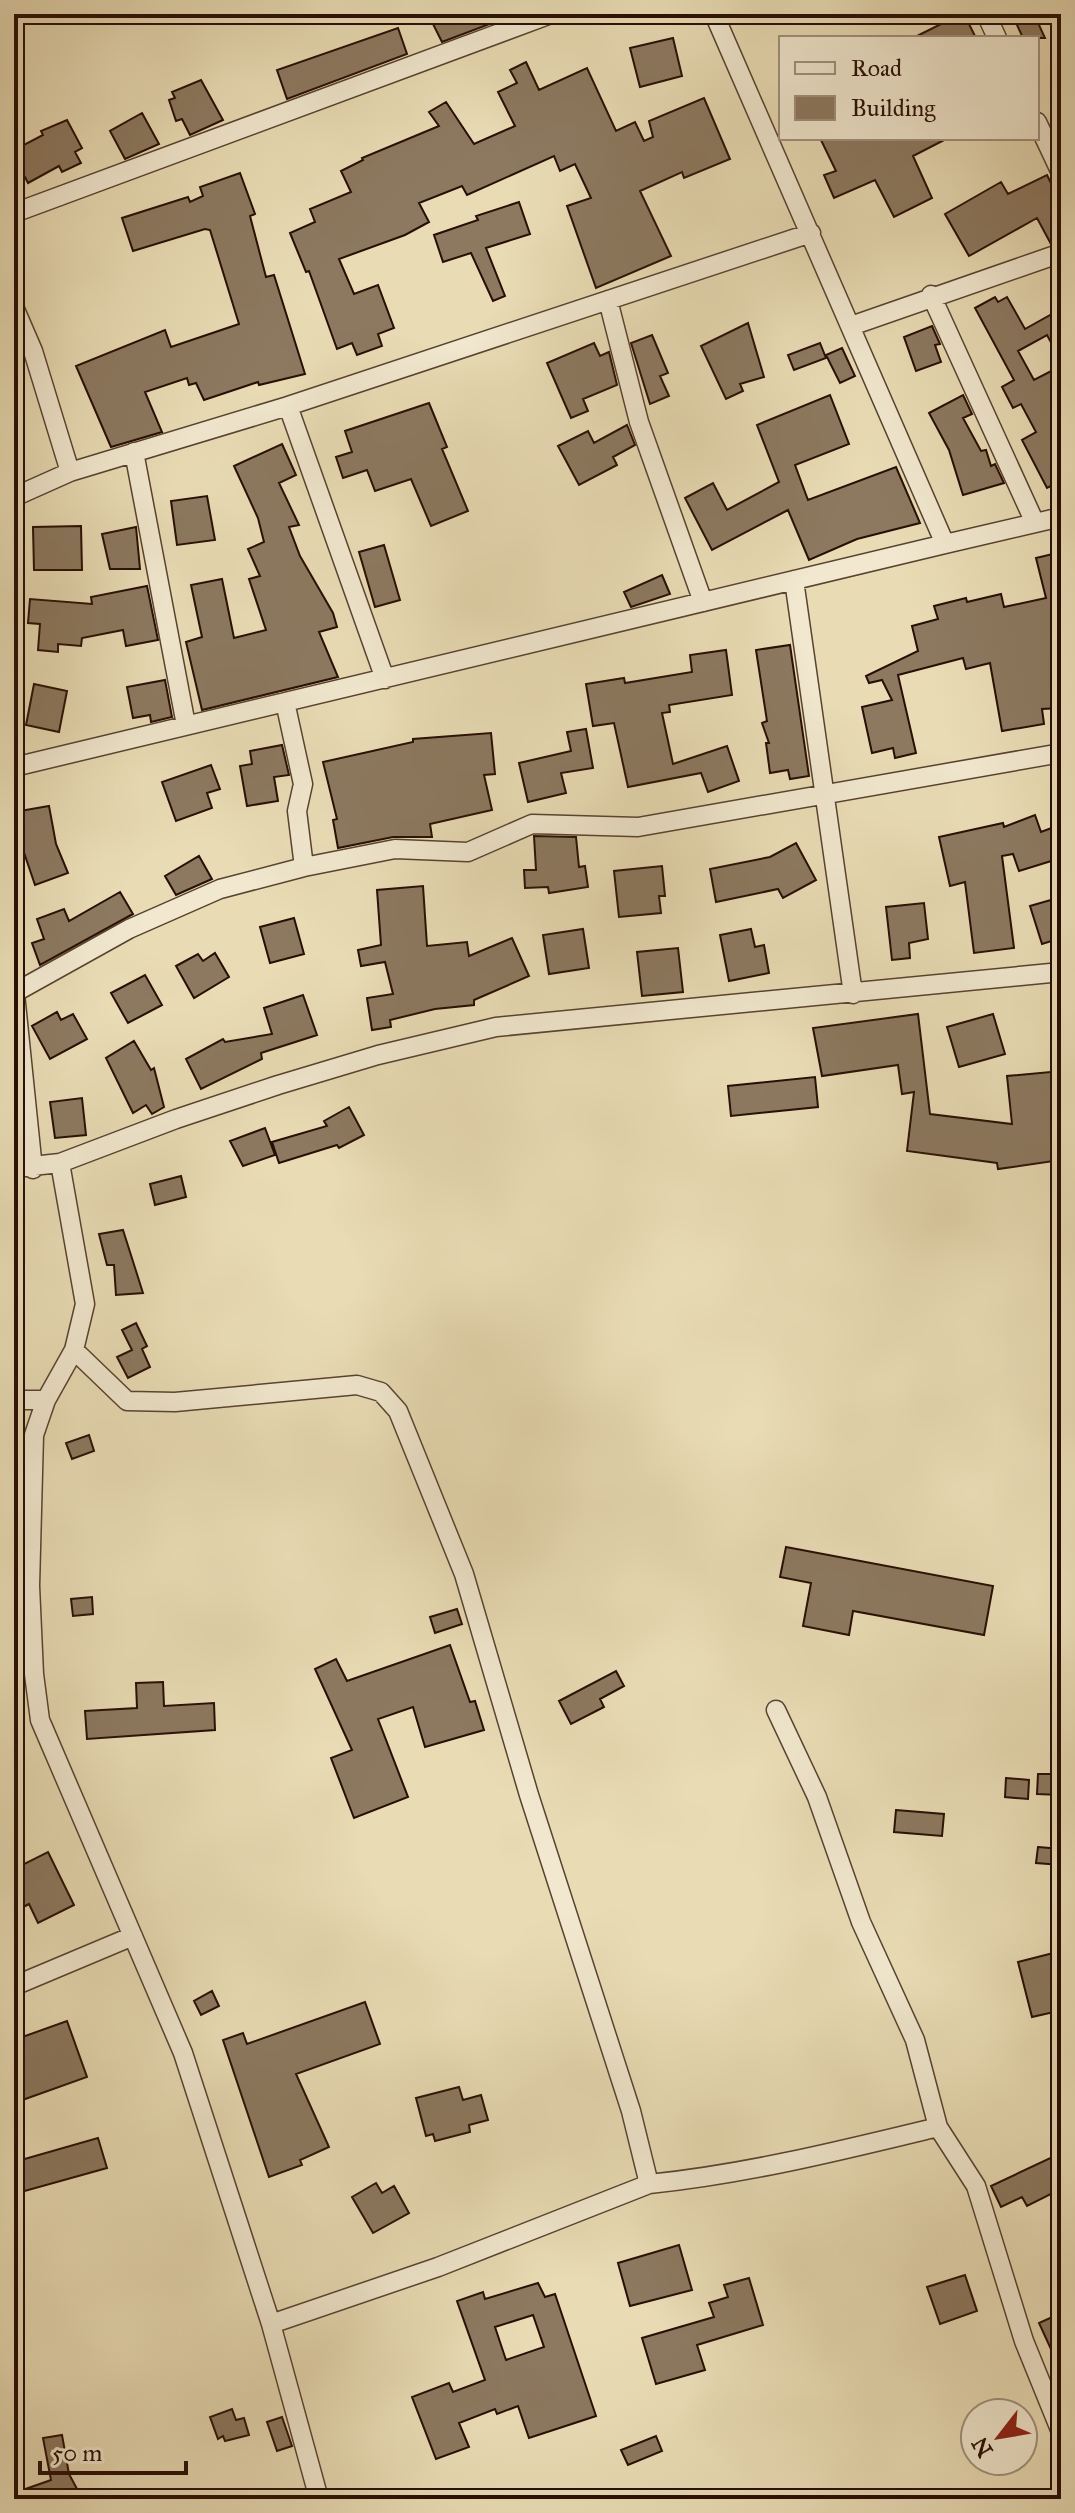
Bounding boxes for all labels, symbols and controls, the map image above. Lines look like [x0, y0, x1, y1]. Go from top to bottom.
legend [779, 36, 1039, 140]
text: Road [851, 53, 902, 83]
text: Building [851, 93, 936, 123]
north arrow [959, 2397, 1039, 2477]
scale bar [40, 2425, 186, 2475]
text: N [966, 2432, 999, 2462]
text: 50 m [52, 2438, 102, 2468]

